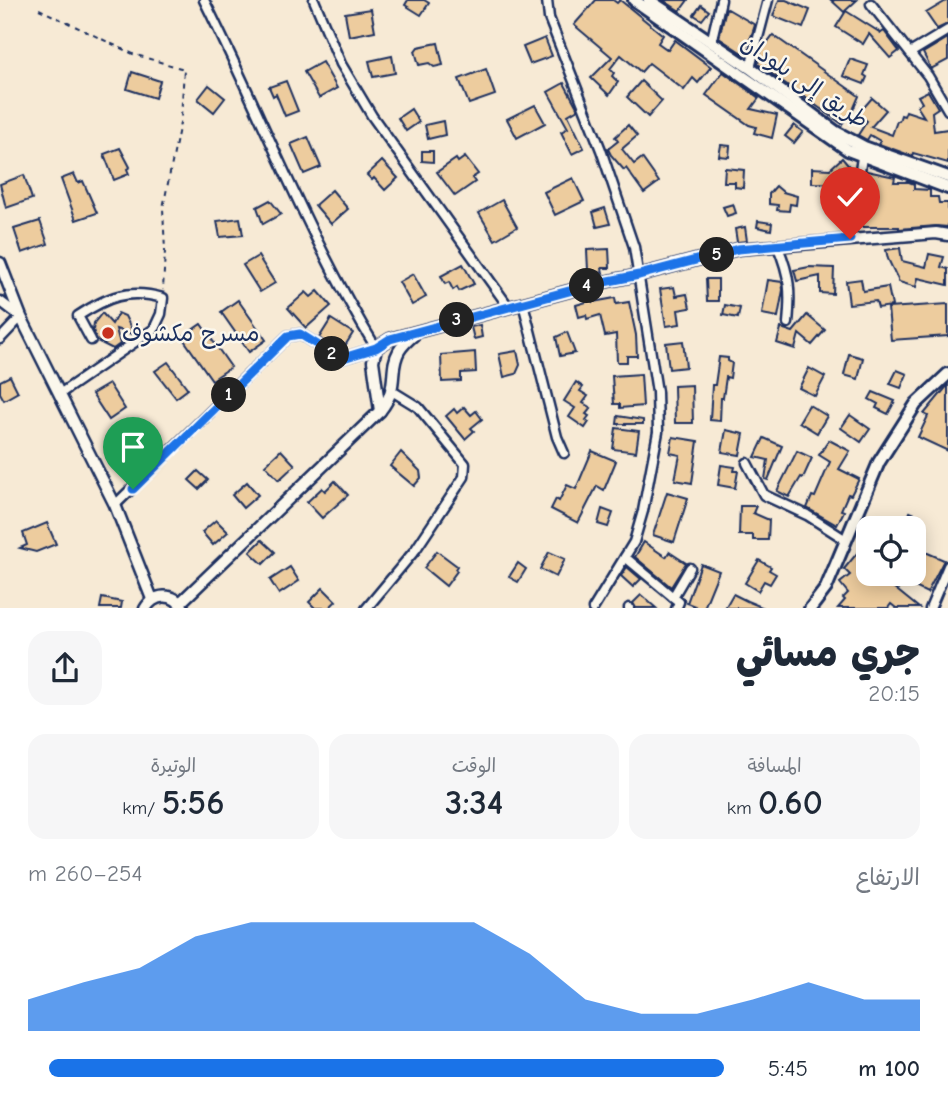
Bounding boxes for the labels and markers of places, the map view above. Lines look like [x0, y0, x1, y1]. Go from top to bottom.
pin [820, 167, 880, 239]
pin: 5 [700, 238, 734, 272]
pin: 4 [570, 268, 604, 304]
pin: 3 [440, 302, 475, 338]
place label: مسرح مكشوف [122, 320, 260, 349]
marker: مسرح مكشوف [100, 325, 116, 341]
pin: 2 [314, 336, 350, 372]
pin: 1 [212, 378, 246, 412]
pin [103, 417, 163, 489]

